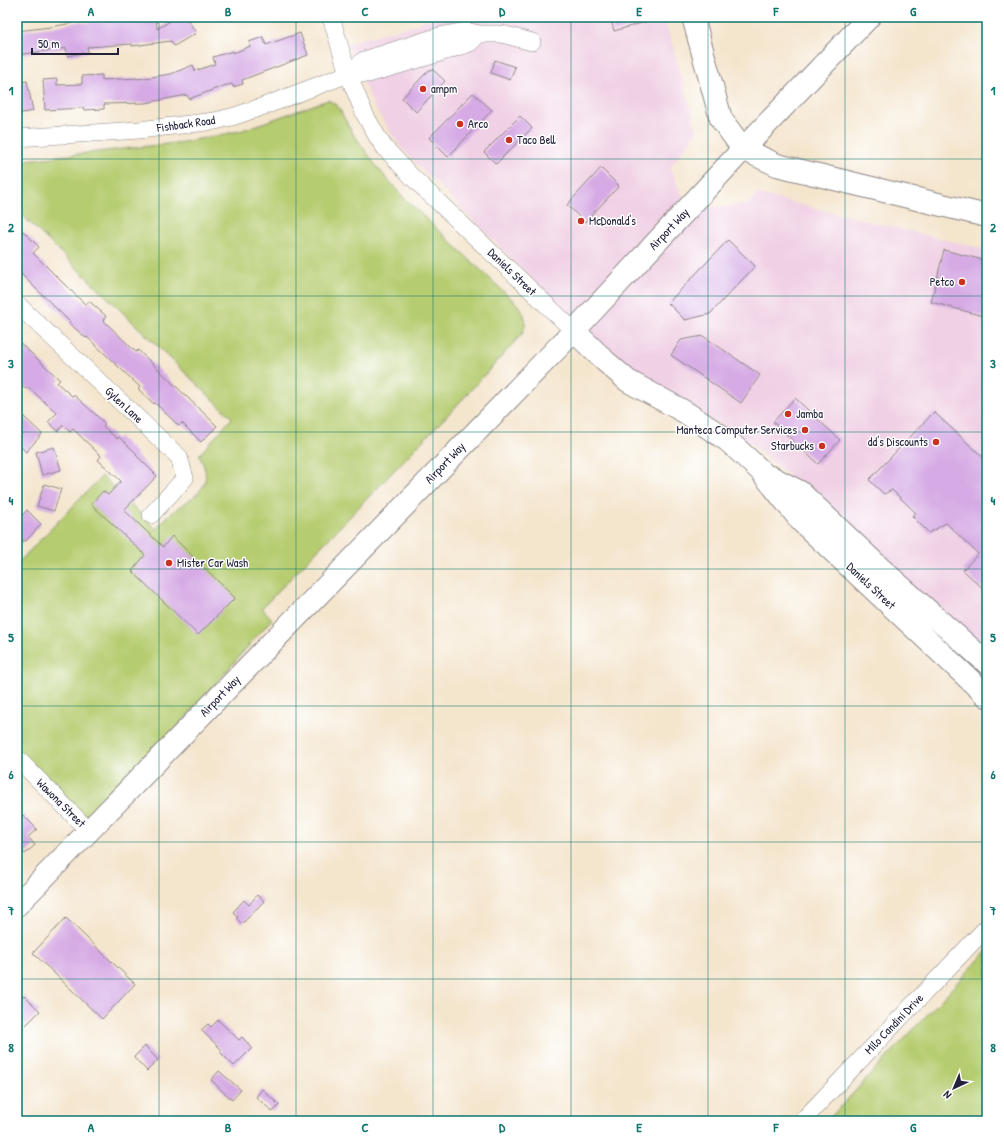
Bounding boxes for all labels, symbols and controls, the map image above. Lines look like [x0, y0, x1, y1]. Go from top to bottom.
text: A [88, 2, 95, 20]
text: B [225, 2, 232, 20]
text: C [361, 2, 369, 20]
text: D [499, 2, 506, 20]
text: E [636, 2, 642, 20]
text: F [773, 2, 780, 20]
text: G [910, 2, 917, 20]
scale bar [32, 30, 118, 56]
text: 50 m [38, 35, 59, 52]
place label: ampm [431, 80, 457, 97]
text: 1 [9, 81, 14, 99]
text: 1 [991, 81, 996, 99]
marker: ampm [418, 84, 428, 94]
street label: Fishback Road [155, 111, 216, 136]
place label: Arco [468, 115, 488, 132]
marker: Arco [455, 119, 465, 129]
place label: Taco Bell [517, 131, 556, 148]
marker: Taco Bell [504, 135, 514, 145]
street label: Airport Way [645, 204, 693, 253]
place label: McDonald's [589, 212, 636, 229]
marker: McDonald's [576, 216, 586, 226]
text: 2 [8, 218, 15, 236]
text: 2 [990, 218, 997, 236]
street label: Daniels Street [484, 244, 541, 300]
place label: Petco [930, 273, 954, 290]
marker: Petco [957, 277, 967, 287]
text: 3 [8, 354, 14, 372]
text: 3 [990, 354, 996, 372]
street label: Gylen Lane [102, 383, 147, 427]
place label: Jamba [796, 405, 823, 422]
marker: Jamba [783, 409, 793, 419]
place label: Manteca Computer Services [676, 421, 797, 438]
marker: Manteca Computer Services [800, 425, 810, 435]
place label: dd's Discounts [868, 433, 928, 450]
place label: Starbucks [771, 437, 814, 454]
marker: dd's Discounts [931, 437, 941, 447]
street label: Airport Way [421, 438, 469, 487]
marker: Starbucks [817, 441, 827, 451]
text: 4 [9, 491, 14, 509]
text: 4 [991, 491, 996, 509]
place label: Mister Car Wash [177, 554, 248, 571]
marker: Mister Car Wash [164, 558, 174, 568]
street label: Daniels Street [843, 558, 900, 614]
text: 5 [8, 628, 14, 646]
text: 5 [990, 628, 996, 646]
street label: Airport Way [196, 671, 244, 720]
text: 6 [8, 765, 14, 783]
text: 6 [990, 765, 996, 783]
street label: Wawona Street [33, 774, 90, 832]
text: 7 [7, 901, 15, 919]
text: 7 [989, 901, 997, 919]
street label: Milo Candini Drive [860, 989, 927, 1058]
text: 8 [8, 1038, 14, 1056]
text: 8 [990, 1038, 996, 1056]
north arrow [934, 1068, 974, 1108]
text: N [940, 1088, 954, 1102]
text: A [88, 1118, 95, 1136]
text: B [225, 1118, 232, 1136]
text: C [361, 1118, 369, 1136]
text: D [499, 1118, 506, 1136]
text: E [636, 1118, 642, 1136]
text: F [773, 1118, 780, 1136]
text: G [910, 1118, 917, 1136]

